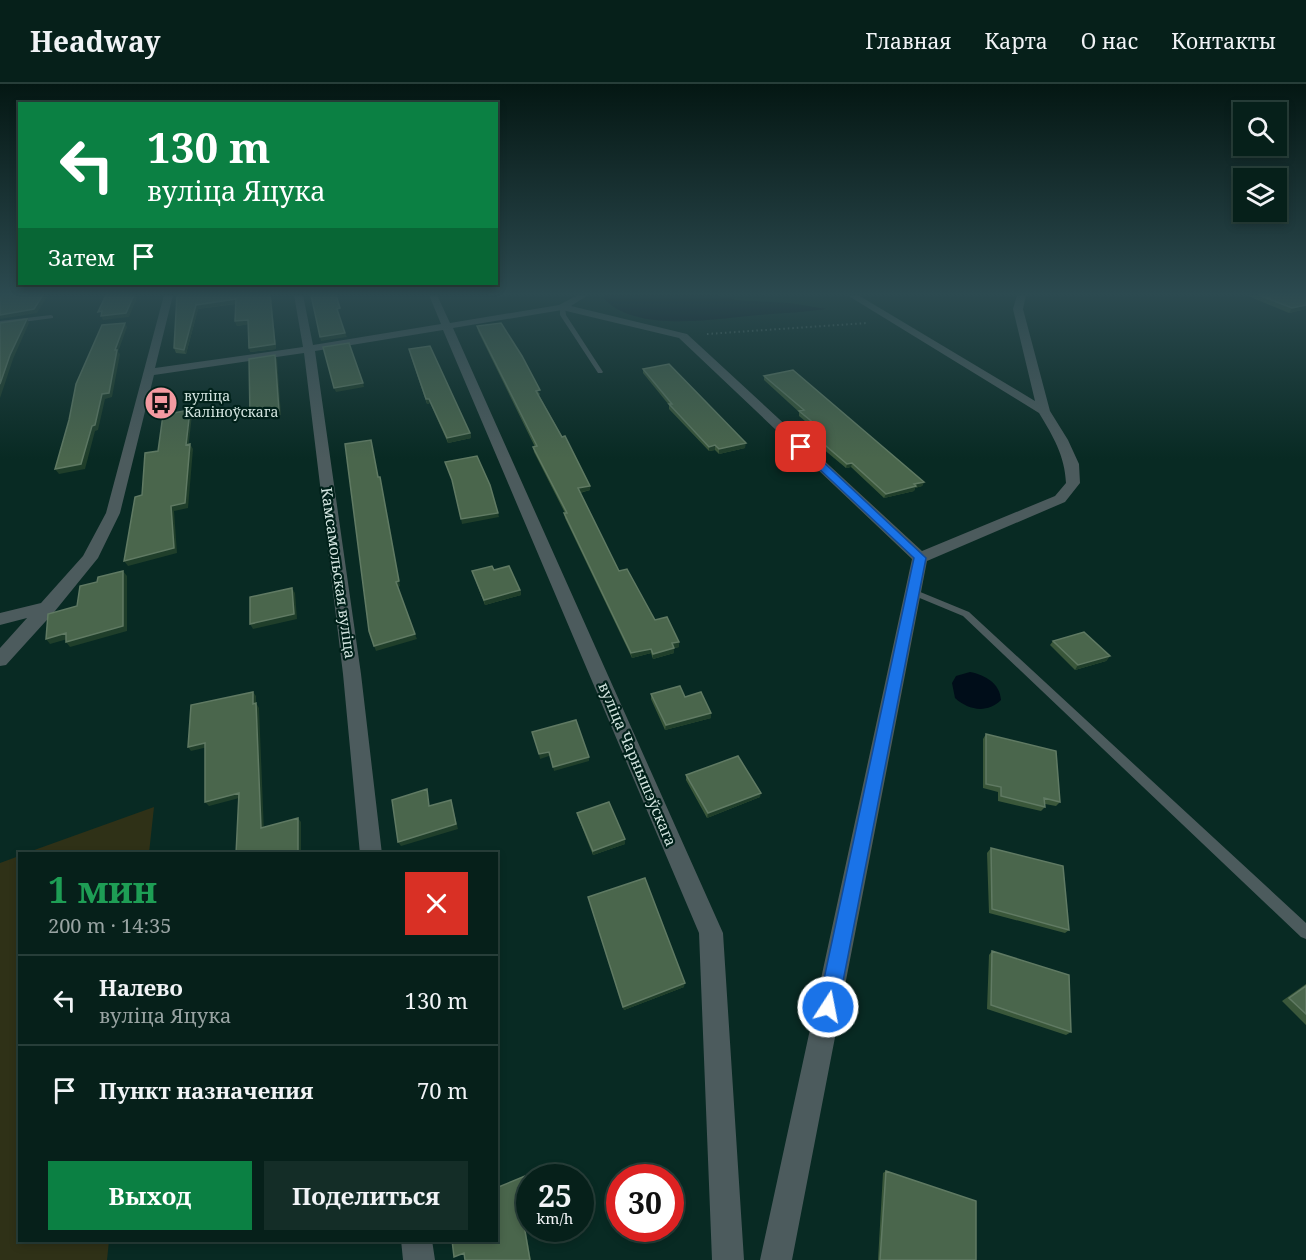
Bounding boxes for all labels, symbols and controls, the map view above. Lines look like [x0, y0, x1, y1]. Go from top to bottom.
text: Headway [30, 22, 160, 60]
text: Главная [865, 27, 952, 55]
text: Карта [985, 27, 1048, 55]
text: О нас [1081, 27, 1138, 55]
text: Контакты [1171, 27, 1276, 55]
map controls [1233, 102, 1287, 222]
button: search [1233, 102, 1287, 156]
text: 130 m [147, 118, 271, 175]
icon: left [48, 126, 126, 204]
button: layers [1233, 168, 1287, 222]
text: вуліца Яцука [147, 172, 326, 209]
icon: arrive [127, 240, 160, 273]
text: Затем [48, 242, 115, 272]
bus stop icon: вуліца Каліноўскага [143, 385, 179, 421]
place label: вуліца Каліноўскага [184, 386, 278, 421]
pin [775, 421, 826, 472]
icon: arrive [784, 430, 817, 463]
street label: Камсамольская вуліца [317, 486, 361, 660]
street label: вуліца Чарнышэўскага [594, 679, 682, 849]
text: 1 мин [48, 865, 157, 914]
button: close [405, 872, 468, 935]
text: 200 m · 14:35 [48, 912, 171, 939]
text: Налево [99, 972, 183, 1002]
position arrow [796, 975, 860, 1039]
icon: left [48, 984, 81, 1017]
text: 130 m [405, 985, 468, 1015]
text: вуліца Яцука [99, 1002, 231, 1029]
icon: arrive [48, 1074, 81, 1107]
text: Пункт назначения [99, 1075, 313, 1105]
text: 70 m [417, 1075, 468, 1105]
button: Выход [48, 1161, 252, 1230]
button: Поделиться [264, 1161, 468, 1230]
speed limit sign: 30 [606, 1164, 684, 1242]
text: 25 [538, 1175, 572, 1216]
text: km/h [537, 1208, 573, 1228]

